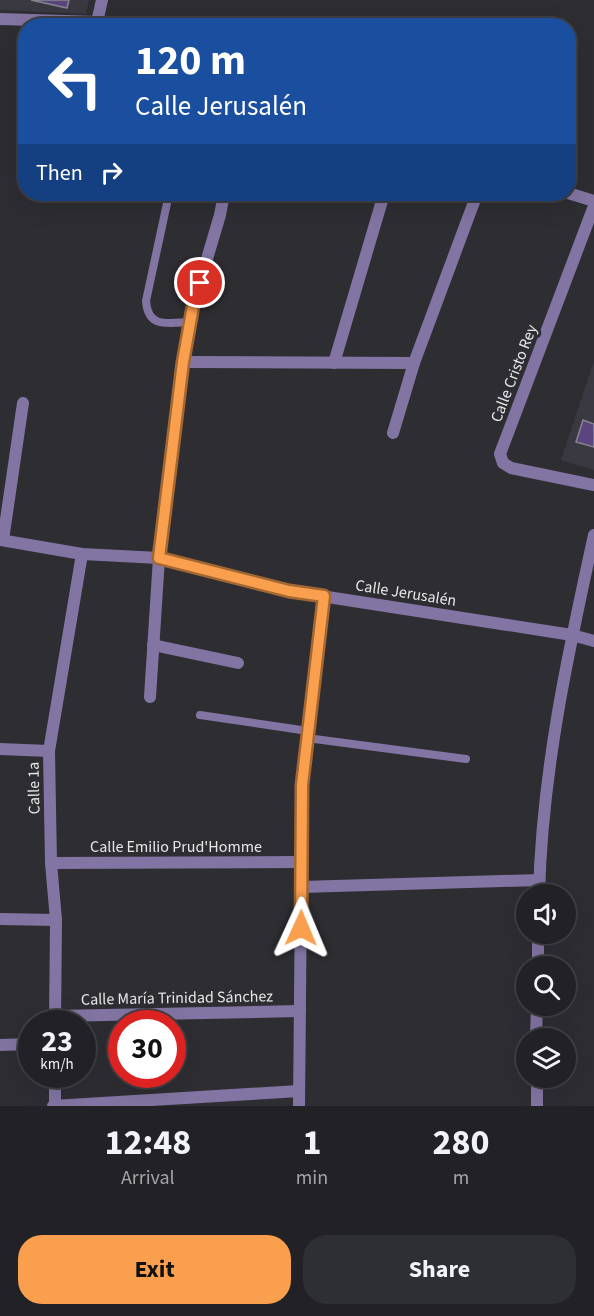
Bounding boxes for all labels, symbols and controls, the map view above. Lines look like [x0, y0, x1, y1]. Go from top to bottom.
text: 120 m [135, 31, 246, 91]
icon: left [36, 42, 114, 120]
text: Calle Jerusalén [135, 87, 307, 126]
icon: right [95, 156, 128, 189]
text: Then [36, 157, 83, 189]
pin [174, 257, 225, 308]
icon: arrive [183, 266, 216, 299]
street label: Calle Cristo Rey [485, 321, 543, 425]
street label: Calle Jerusalén [354, 574, 458, 612]
street label: Calle 1a [23, 762, 45, 814]
street label: Calle Emilio Prud'Homme [90, 836, 262, 858]
map controls [516, 884, 576, 1088]
button: sound [516, 884, 576, 944]
position arrow [269, 896, 333, 960]
button: search [516, 956, 576, 1016]
street label: Calle María Trinidad Sánchez [81, 985, 273, 1011]
speed limit sign: 30 [108, 1010, 186, 1088]
text: 23 [41, 1020, 73, 1063]
button: layers [516, 1028, 576, 1088]
text: km/h [40, 1054, 74, 1075]
text: 12:48 [104, 1117, 191, 1168]
text: 1 [302, 1117, 321, 1168]
text: 280 [433, 1117, 490, 1168]
text: Arrival [121, 1164, 175, 1192]
text: min [296, 1164, 328, 1192]
text: m [453, 1164, 469, 1192]
button: Exit [18, 1235, 291, 1304]
button: Share [303, 1235, 576, 1304]

